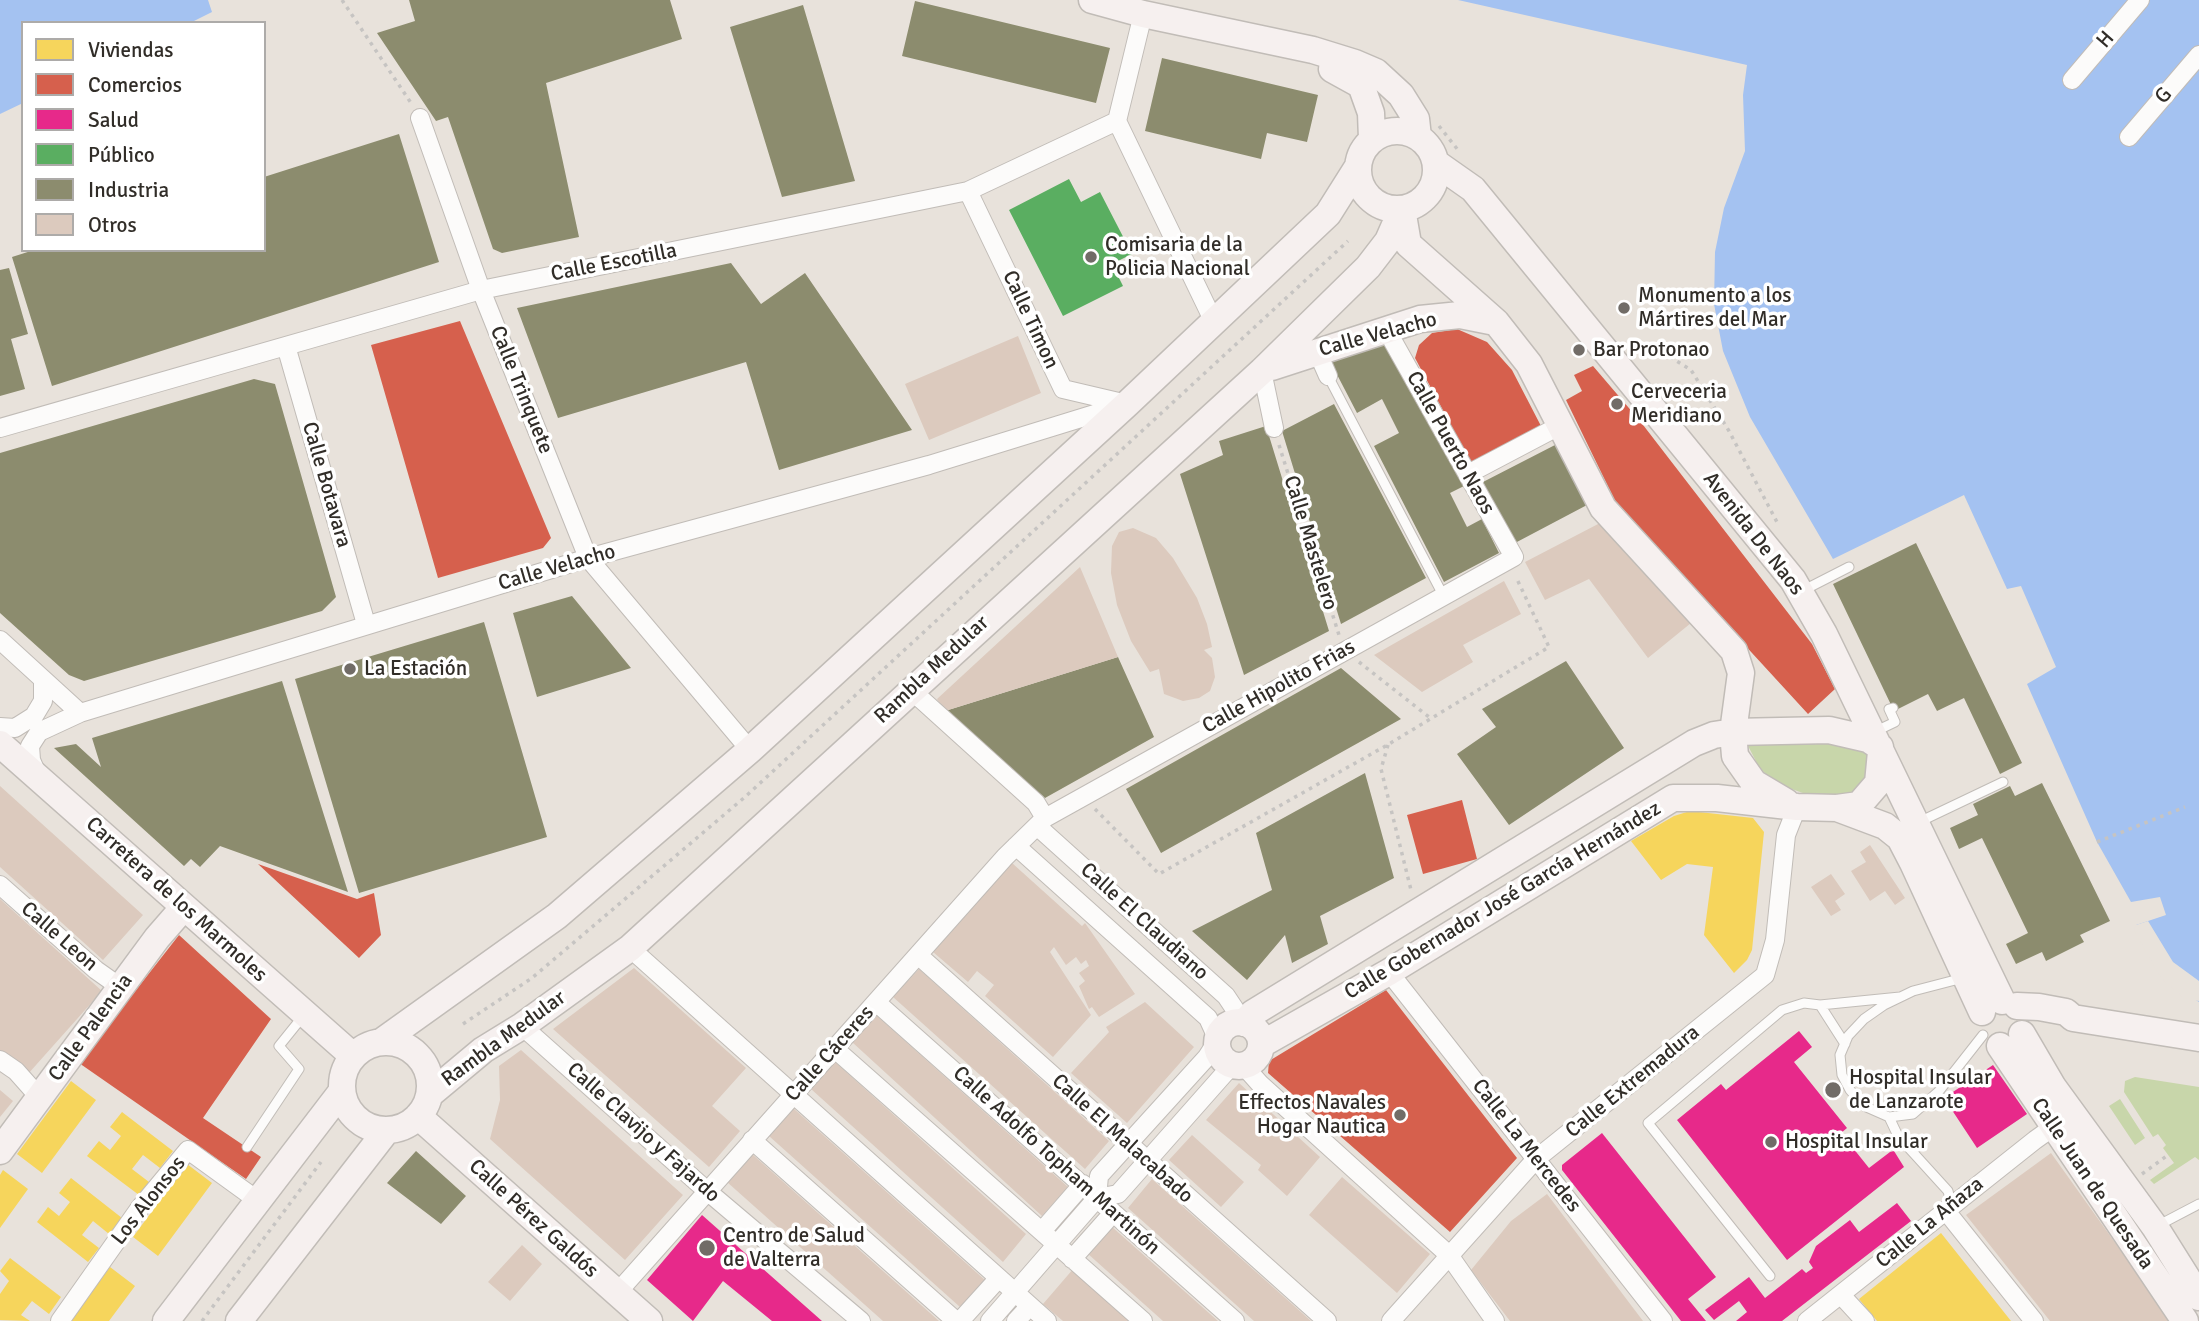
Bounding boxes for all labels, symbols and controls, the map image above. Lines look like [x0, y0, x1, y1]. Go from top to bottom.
legend [21, 21, 266, 252]
street label: H [2092, 26, 2120, 54]
text: Viviendas [88, 37, 173, 63]
text: Comercios [88, 72, 182, 98]
street label: G [2150, 83, 2178, 109]
text: Salud [88, 107, 139, 133]
text: Público [88, 142, 155, 168]
text: Industria [88, 177, 169, 203]
text: Otros [88, 212, 137, 238]
place label: Comisaria de la Policia Nacional [1105, 232, 1250, 282]
street label: Calle Escotilla [549, 238, 679, 288]
marker: Comisaria de la Policia Nacional [1083, 249, 1099, 265]
street label: Calle Timon [996, 267, 1064, 373]
place label: Monumento a los Mártires del Mar [1638, 283, 1792, 333]
marker: Monumento a los Mártires del Mar [1616, 300, 1632, 316]
street label: Calle Velacho [1316, 307, 1440, 363]
street label: Calle Trinquete [484, 322, 558, 458]
place label: Bar Protonao [1593, 337, 1709, 363]
marker: Bar Protonao [1571, 342, 1587, 358]
street label: Calle Puerto Naos [1400, 367, 1500, 519]
place label: Cerveceria Meridiano [1631, 379, 1727, 429]
marker: Cerveceria Meridiano [1609, 396, 1625, 412]
street label: Calle Botavara [296, 419, 356, 551]
street label: Avenida De Naos [1697, 467, 1809, 601]
street label: Calle Mastelero [1278, 473, 1342, 613]
street label: Calle Velacho [495, 539, 619, 597]
street label: Rambla Medular [870, 611, 994, 729]
street label: Calle Hipolito Frias [1198, 635, 1360, 739]
place label: La Estación [364, 656, 467, 682]
marker: La Estación [342, 661, 358, 677]
street label: Calle Gobernador José García Hernández [1340, 796, 1666, 1006]
street label: Carretera de los Marmoles [80, 812, 272, 988]
street label: Calle El Claudiano [1075, 858, 1213, 986]
street label: Calle Leon [15, 897, 103, 977]
street label: Calle Palencia [44, 969, 138, 1087]
street label: Rambla Medular [437, 986, 571, 1092]
street label: Calle Cáceres [780, 1001, 880, 1107]
street label: Calle Extremadura [1561, 1020, 1705, 1144]
street label: Calle Clavijo y Fajardo [561, 1058, 725, 1208]
street label: Calle Adolfo Topham Martinón [947, 1061, 1165, 1261]
place label: Hospital Insular de Lanzarote [1849, 1065, 1992, 1115]
street label: Calle El Malacabado [1046, 1069, 1198, 1209]
street label: Calle La Mercedes [1466, 1074, 1586, 1218]
marker: Hospital Insular de Lanzarote [1823, 1080, 1843, 1100]
place label: Effectos Navales Hogar Nautica [1238, 1090, 1386, 1140]
street label: Calle Juan de Quesada [2025, 1094, 2159, 1274]
marker: Effectos Navales Hogar Nautica [1392, 1107, 1408, 1123]
place label: Hospital Insular [1785, 1129, 1928, 1155]
marker: Hospital Insular [1763, 1134, 1779, 1150]
street label: Los Alonsos [107, 1152, 191, 1250]
street label: Calle Pérez Galdós [463, 1154, 603, 1284]
street label: Calle La Añaza [1871, 1172, 1989, 1274]
place label: Centro de Salud de Valterra [723, 1223, 865, 1273]
marker: Centro de Salud de Valterra [697, 1238, 717, 1258]

